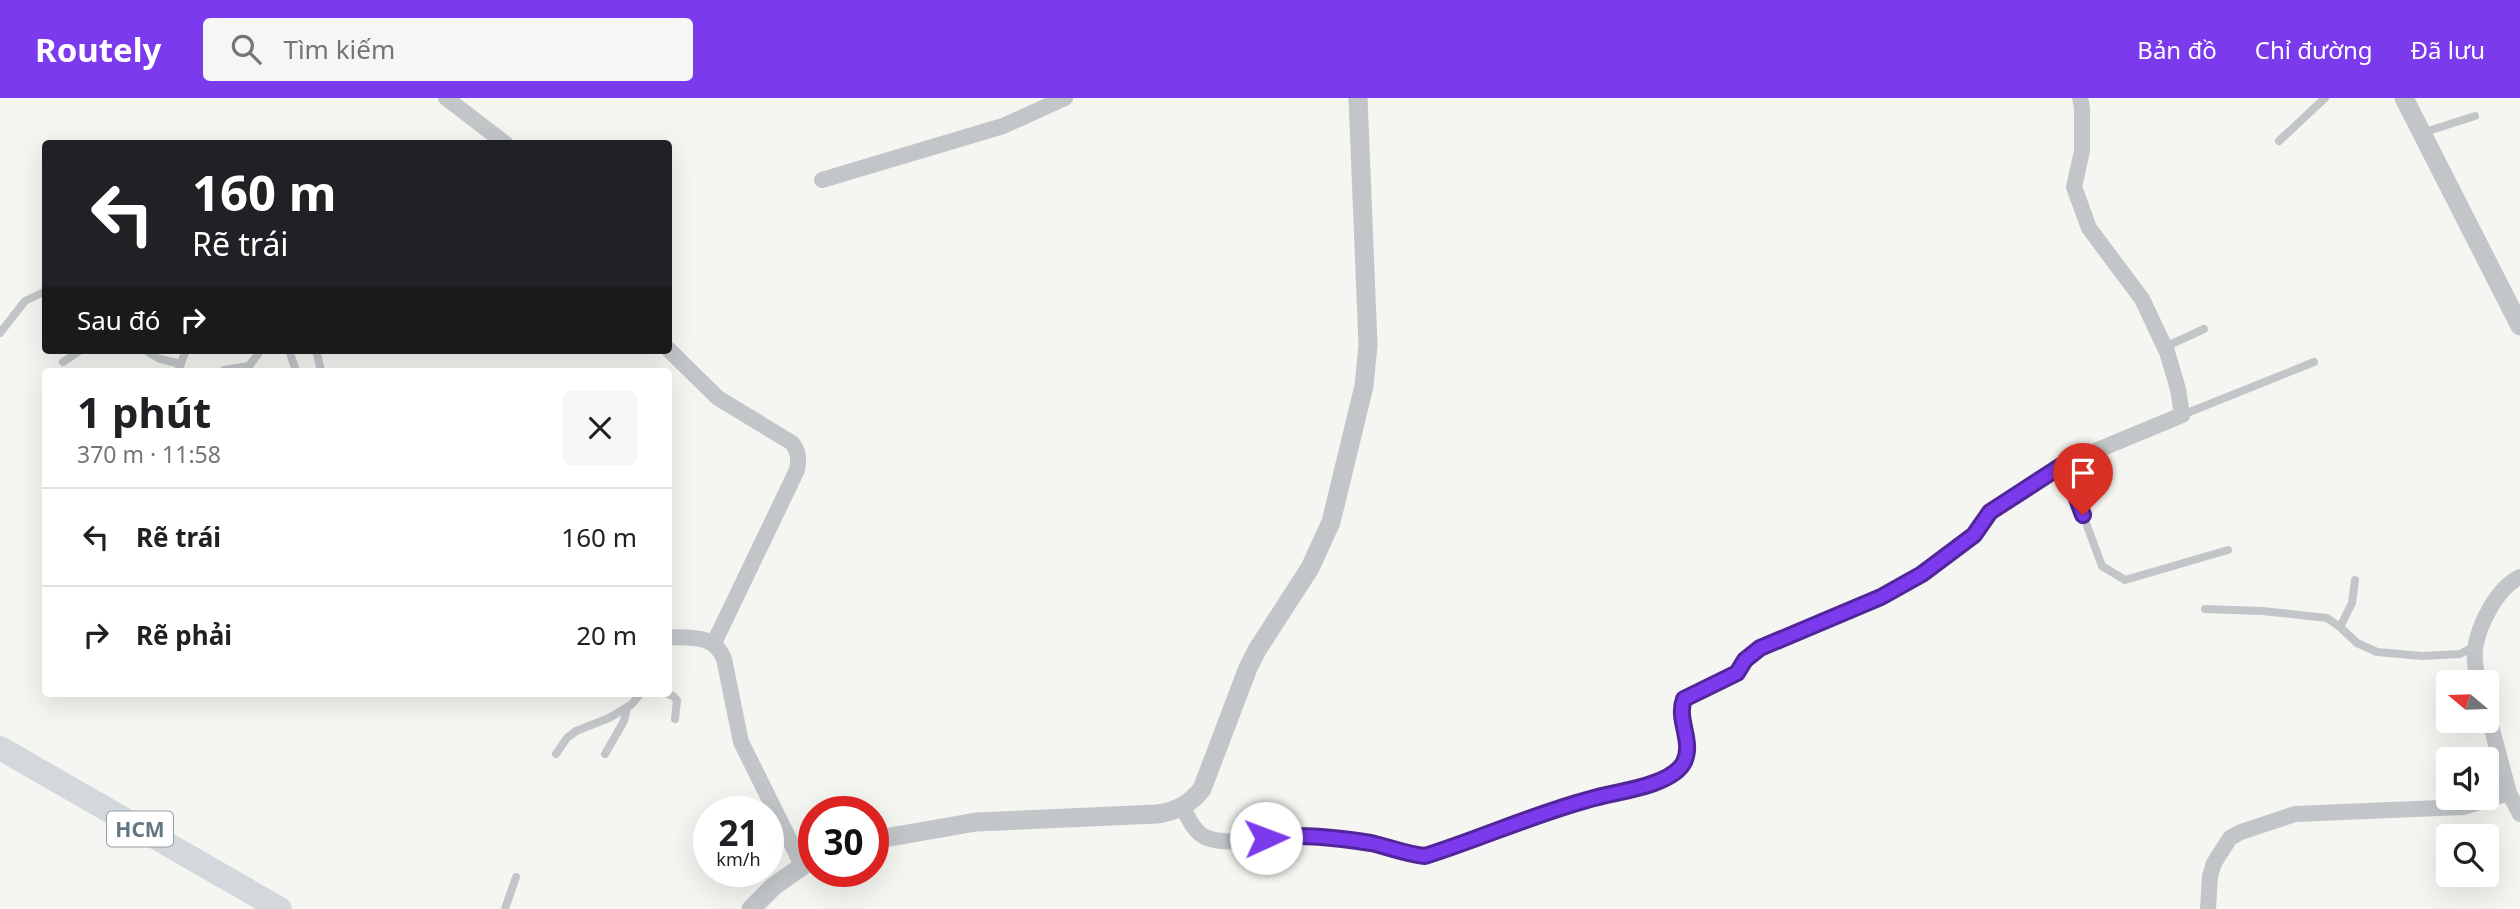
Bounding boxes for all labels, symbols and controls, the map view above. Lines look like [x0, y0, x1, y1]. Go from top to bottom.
search box [203, 18, 693, 81]
text: Routely [35, 27, 161, 72]
icon: search [227, 30, 265, 68]
text: Tìm kiếm [283, 31, 395, 67]
text: Bản đồ [2137, 33, 2217, 66]
text: Chỉ đường [2255, 33, 2373, 66]
text: Đã lưu [2411, 33, 2485, 66]
text: 160 m [192, 159, 337, 225]
icon: left [77, 168, 168, 259]
text: Rẽ trái [192, 222, 289, 265]
icon: right [174, 301, 212, 339]
text: Sau đó [77, 302, 160, 338]
text: 1 phút [77, 383, 211, 440]
button: close [563, 391, 637, 465]
text: 370 m · 11:58 [77, 438, 221, 470]
pin [2053, 443, 2113, 515]
icon: arrive [2064, 454, 2102, 492]
icon: left [77, 518, 115, 556]
text: Rẽ trái [136, 519, 221, 555]
text: 160 m [561, 519, 637, 555]
icon: right [77, 616, 115, 654]
text: Rẽ phải [136, 617, 232, 653]
text: 20 m [576, 617, 637, 653]
north arrow [2436, 670, 2499, 733]
map controls [2436, 670, 2499, 887]
button: sound [2436, 747, 2499, 810]
speed limit sign: 30 [798, 796, 889, 887]
position arrow [1229, 801, 1303, 875]
text: 21 [718, 809, 759, 856]
road number: HCM [107, 812, 173, 846]
button: search [2436, 824, 2499, 887]
text: km/h [716, 847, 761, 871]

